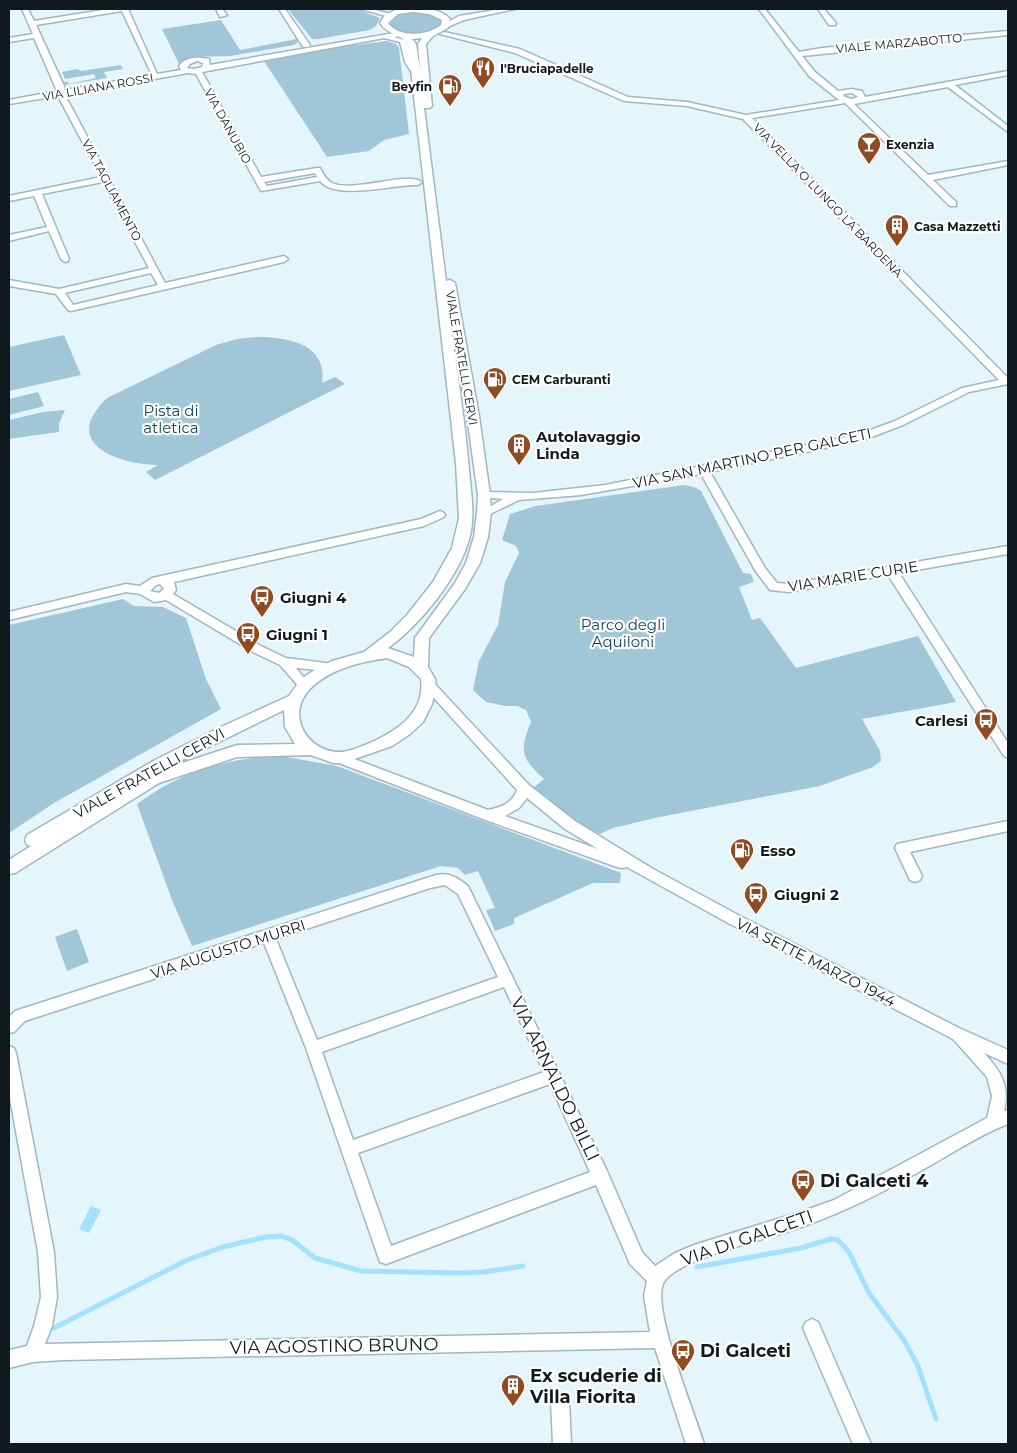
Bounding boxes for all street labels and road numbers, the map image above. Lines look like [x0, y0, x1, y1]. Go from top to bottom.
street label: VIALE MARZABOTTO [835, 30, 963, 56]
street label: VIA LILIANA ROSSI [41, 70, 155, 104]
street label: VIA DANUBIO [201, 86, 255, 166]
street label: VIA VELLA O LUNGO LA BARDENA [750, 120, 906, 281]
street label: VIA TAGLIAMENTO [79, 137, 145, 243]
street label: VIALE FRATELLI CERVI [443, 290, 481, 426]
street label: VIA SAN MARTINO PER GALCETI [631, 423, 873, 493]
street label: VIA MARIE CURIE [786, 556, 920, 596]
street label: VIALE FRATELLI CERVI [70, 723, 228, 823]
street label: VIA SETTE MARZO 1944 [733, 913, 899, 1011]
street label: VIA AUGUSTO MURRI [148, 915, 308, 983]
street label: VIA ARNALDO BILLI [506, 993, 604, 1165]
street label: VIA DI GALCETI [678, 1205, 816, 1271]
street label: VIA AGOSTINO BRUNO [229, 1333, 439, 1359]

